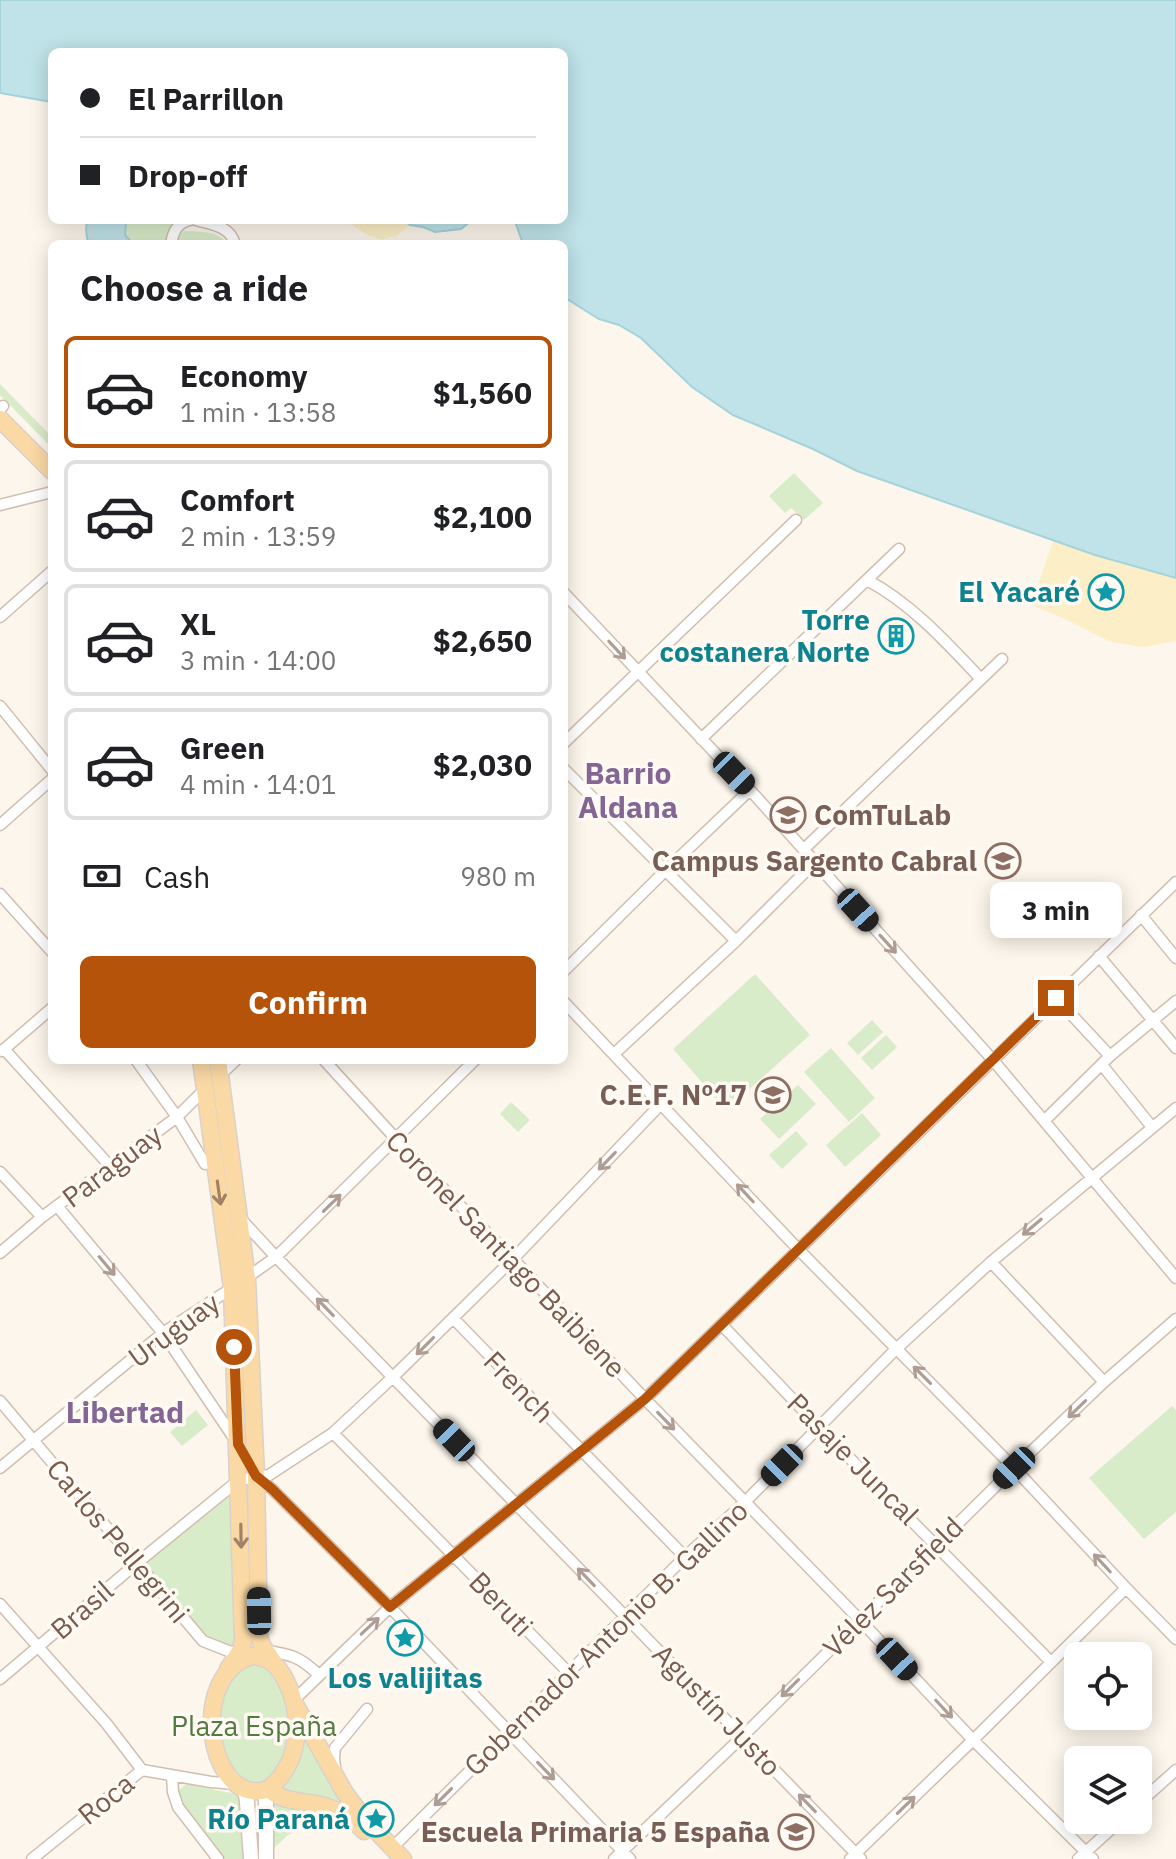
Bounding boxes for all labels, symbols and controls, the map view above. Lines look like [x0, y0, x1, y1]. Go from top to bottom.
text: El Parrillon [128, 79, 284, 118]
text: Drop-off [128, 156, 247, 195]
text: Choose a ride [80, 264, 308, 311]
icon: car [84, 356, 156, 428]
text: Economy [180, 356, 308, 395]
text: $1,560 [433, 373, 532, 412]
text: 1 min · 13:58 [180, 395, 336, 429]
icon: car [84, 480, 156, 552]
text: Comfort [180, 480, 295, 519]
text: $2,100 [433, 497, 532, 536]
text: 2 min · 13:59 [180, 519, 336, 553]
place label: El Yacaré [958, 573, 1080, 610]
place icon: El Yacaré [1087, 573, 1125, 611]
place label: Torre costanera Norte [660, 601, 870, 670]
icon: car [84, 604, 156, 676]
text: XL [180, 604, 216, 643]
building icon: Torre costanera Norte [877, 617, 915, 655]
text: $2,650 [433, 621, 532, 660]
one-way arrow [608, 639, 626, 659]
text: 3 min · 14:00 [180, 643, 336, 677]
icon: car [84, 728, 156, 800]
text: Green [180, 728, 265, 767]
text: $2,030 [433, 745, 532, 784]
car [709, 747, 759, 799]
district label: Barrio Aldana [578, 753, 678, 826]
text: 4 min · 14:01 [180, 767, 336, 801]
school or university icon: ComTuLab [769, 796, 807, 834]
place label: ComTuLab [814, 796, 951, 833]
place label: Campus Sargento Cabral [652, 842, 977, 879]
school or university icon: Campus Sargento Cabral [984, 842, 1022, 880]
icon: cash [80, 854, 124, 898]
text: Cash [144, 857, 210, 896]
text: 980 m [460, 859, 536, 893]
callout: 3 min [990, 882, 1122, 938]
car [833, 884, 883, 936]
text: 3 min [1022, 893, 1090, 927]
one-way arrow [879, 934, 898, 954]
button: Confirm [80, 956, 536, 1048]
route end [1038, 980, 1074, 1016]
place label: C.E.F. Nº17 [600, 1076, 747, 1113]
school or university icon: C.E.F. Nº17 [754, 1076, 792, 1114]
street label: Paraguay [54, 1116, 169, 1215]
street label: Coronel Santiago Baibiene [378, 1122, 634, 1385]
one-way arrow [597, 1151, 616, 1171]
one-way arrow [212, 1180, 227, 1205]
one-way arrow [735, 1183, 754, 1203]
one-way arrow [322, 1193, 342, 1212]
one-way arrow [1022, 1218, 1043, 1236]
one-way arrow [98, 1255, 116, 1276]
street label: Uruguay [121, 1284, 227, 1375]
one-way arrow [316, 1298, 335, 1317]
route start [216, 1329, 252, 1365]
one-way arrow [416, 1336, 435, 1355]
street label: French [476, 1343, 563, 1431]
one-way arrow [913, 1366, 932, 1385]
street label: Pasaje Juncal [779, 1385, 927, 1533]
district label: Libertad [66, 1392, 184, 1431]
one-way arrow [1067, 1399, 1087, 1417]
one-way arrow [657, 1411, 676, 1431]
car [429, 1414, 479, 1466]
car [757, 1440, 807, 1490]
car [988, 1443, 1040, 1493]
street label: Carlos Pellegrini [39, 1451, 198, 1630]
street label: Gobernador Antonio B. Gallino [456, 1492, 756, 1783]
street label: Vélez Sarsfield [814, 1508, 971, 1665]
one-way arrow [233, 1522, 248, 1549]
one-way arrow [1093, 1554, 1112, 1573]
street label: Beruti [461, 1563, 541, 1644]
one-way arrow [577, 1567, 596, 1587]
street label: Brasil [42, 1572, 121, 1647]
car [247, 1587, 271, 1635]
one-way arrow [360, 1617, 380, 1636]
place icon: Los valijitas [386, 1619, 424, 1657]
car [872, 1633, 922, 1685]
street label: Agustín Justo [645, 1636, 790, 1784]
map controls [1064, 1642, 1152, 1834]
button: locate [1064, 1642, 1152, 1730]
place label: Los valijitas [327, 1659, 483, 1696]
one-way arrow [781, 1678, 800, 1698]
one-way arrow [934, 1699, 953, 1718]
park label: Plaza España [171, 1707, 337, 1744]
button: layers [1064, 1746, 1152, 1834]
one-way arrow [536, 1761, 555, 1780]
street label: Roca [70, 1765, 142, 1833]
one-way arrow [433, 1788, 453, 1807]
one-way arrow [798, 1793, 817, 1813]
one-way arrow [896, 1796, 915, 1815]
place label: Río Paraná [207, 1800, 350, 1837]
place icon: Río Paraná [357, 1800, 395, 1838]
place label: Escuela Primaria 5 España [421, 1813, 770, 1850]
school or university icon: Escuela Primaria 5 España [777, 1813, 815, 1851]

